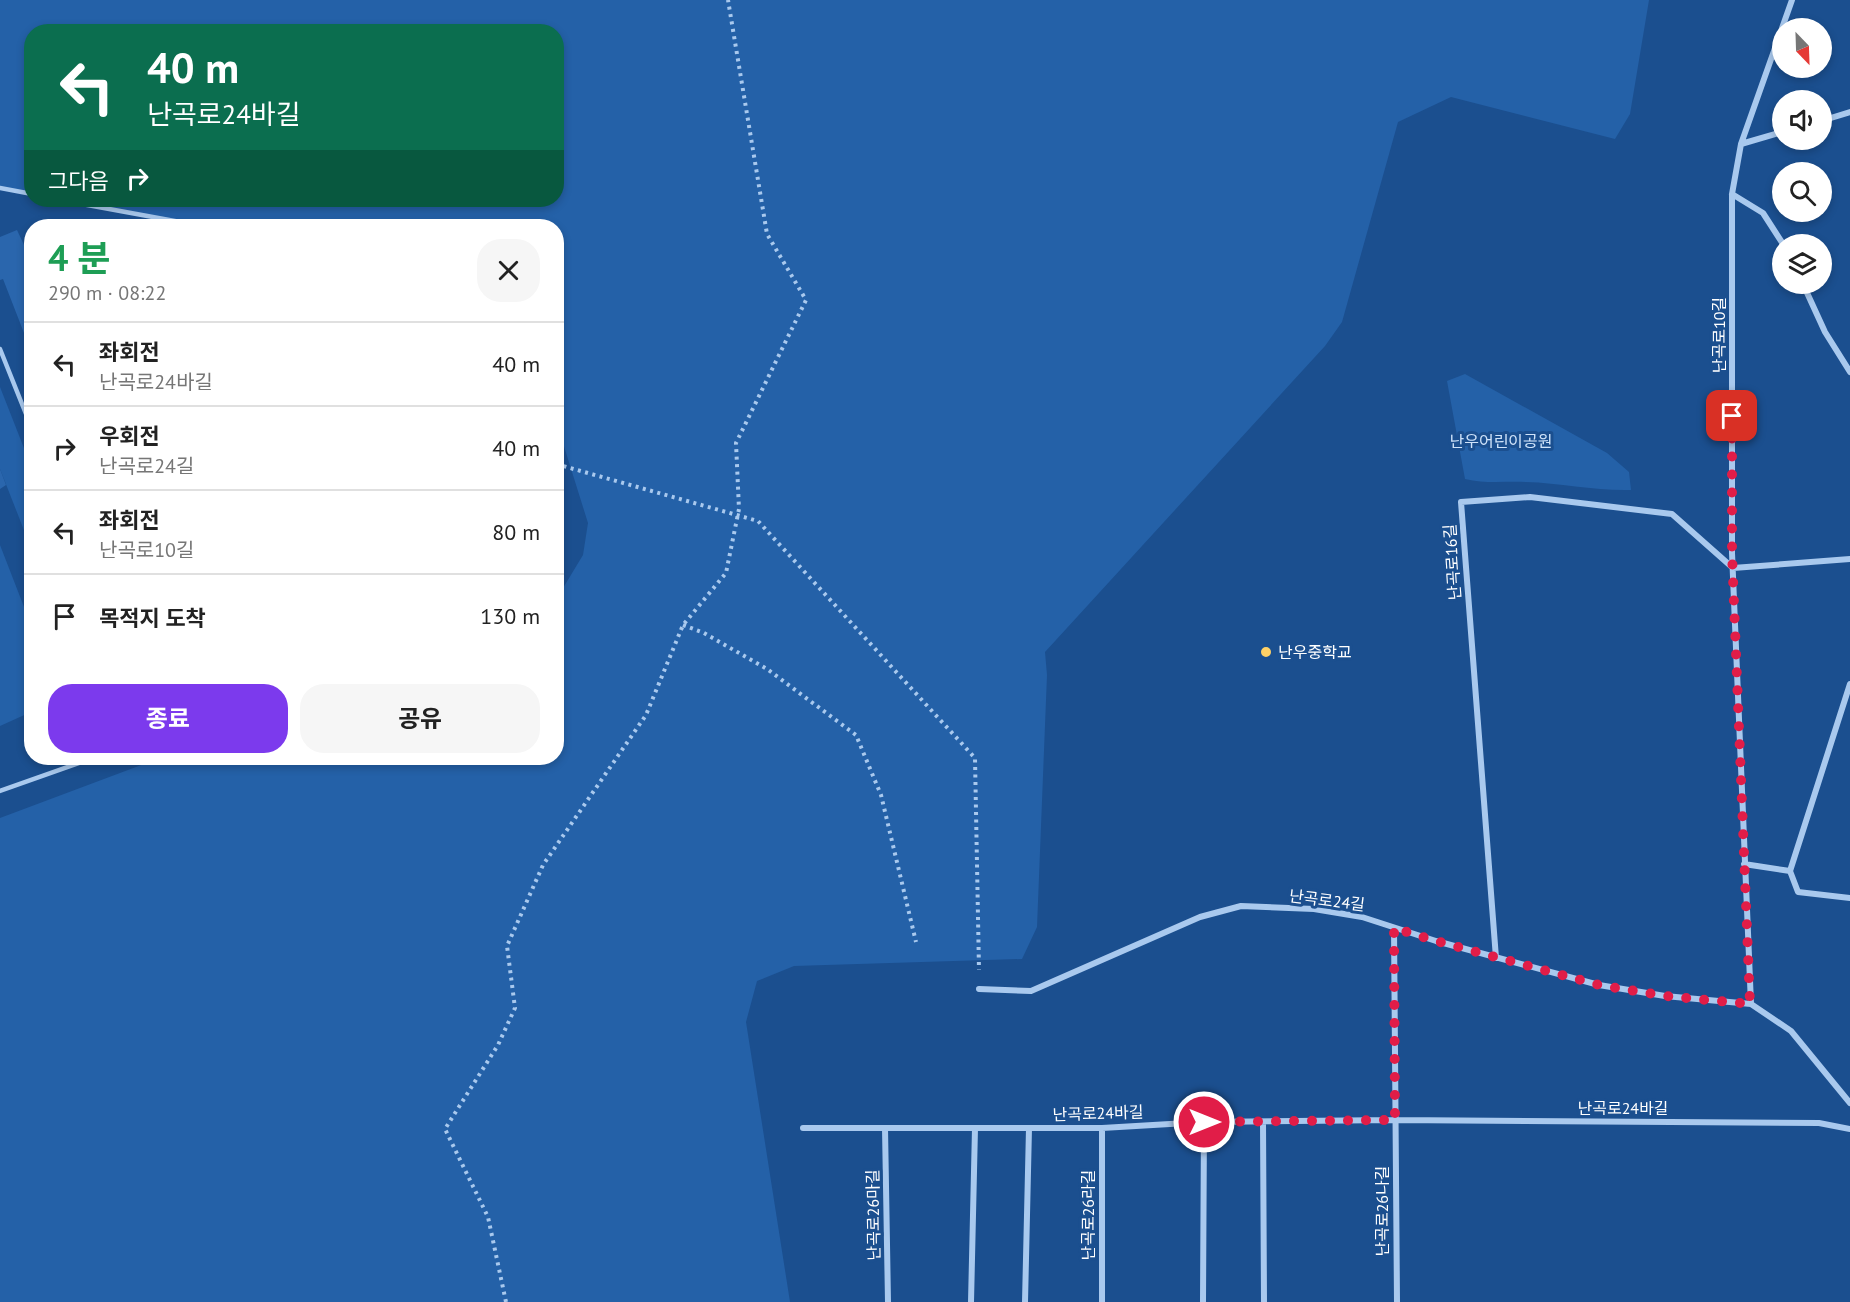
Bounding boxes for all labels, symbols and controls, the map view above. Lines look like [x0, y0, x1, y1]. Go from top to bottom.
north arrow [1772, 18, 1832, 78]
map controls [1772, 18, 1832, 294]
text: 40 m [147, 40, 239, 95]
icon: left [48, 48, 126, 126]
button: sound [1772, 90, 1832, 150]
text: 난곡로24바길 [147, 97, 301, 131]
icon: right [121, 162, 154, 195]
button: search [1772, 162, 1832, 222]
text: 그다음 [48, 167, 109, 195]
text: 4 분 [48, 234, 111, 281]
button: layers [1772, 234, 1832, 294]
button: close [477, 239, 540, 302]
text: 290 m · 08:22 [48, 280, 166, 306]
street label: 난곡로10길 [1709, 297, 1729, 373]
text: 좌회전 [99, 338, 160, 366]
icon: left [48, 348, 81, 381]
text: 40 m [492, 350, 540, 378]
text: 난곡로24바길 [99, 369, 213, 395]
pin [1706, 390, 1757, 441]
icon: arrive [1715, 399, 1748, 432]
text: 우회전 [99, 422, 160, 450]
park label: 난우어린이공원 [1449, 431, 1553, 451]
icon: right [48, 432, 81, 465]
text: 40 m [492, 434, 540, 462]
text: 난곡로24길 [99, 453, 194, 479]
text: 좌회전 [99, 506, 160, 534]
icon: left [48, 516, 81, 549]
text: 80 m [492, 518, 540, 546]
street label: 난곡로16길 [1439, 523, 1465, 601]
text: 난곡로10길 [99, 537, 194, 563]
icon: arrive [48, 600, 81, 633]
text: 130 m [480, 602, 540, 630]
text: 목적지 도착 [99, 604, 206, 632]
place label: 난우중학교 [1278, 642, 1352, 662]
marker: 난우중학교 [1259, 645, 1273, 659]
button: 종료 [48, 684, 288, 753]
button: 공유 [300, 684, 540, 753]
street label: 난곡로24길 [1288, 885, 1366, 915]
position arrow [1172, 1090, 1236, 1154]
street label: 난곡로24바길 [1577, 1098, 1669, 1118]
street label: 난곡로24바길 [1052, 1101, 1144, 1125]
street label: 난곡로26나길 [1372, 1165, 1392, 1257]
street label: 난곡로26마길 [862, 1169, 884, 1261]
street label: 난곡로26라길 [1078, 1169, 1098, 1261]

